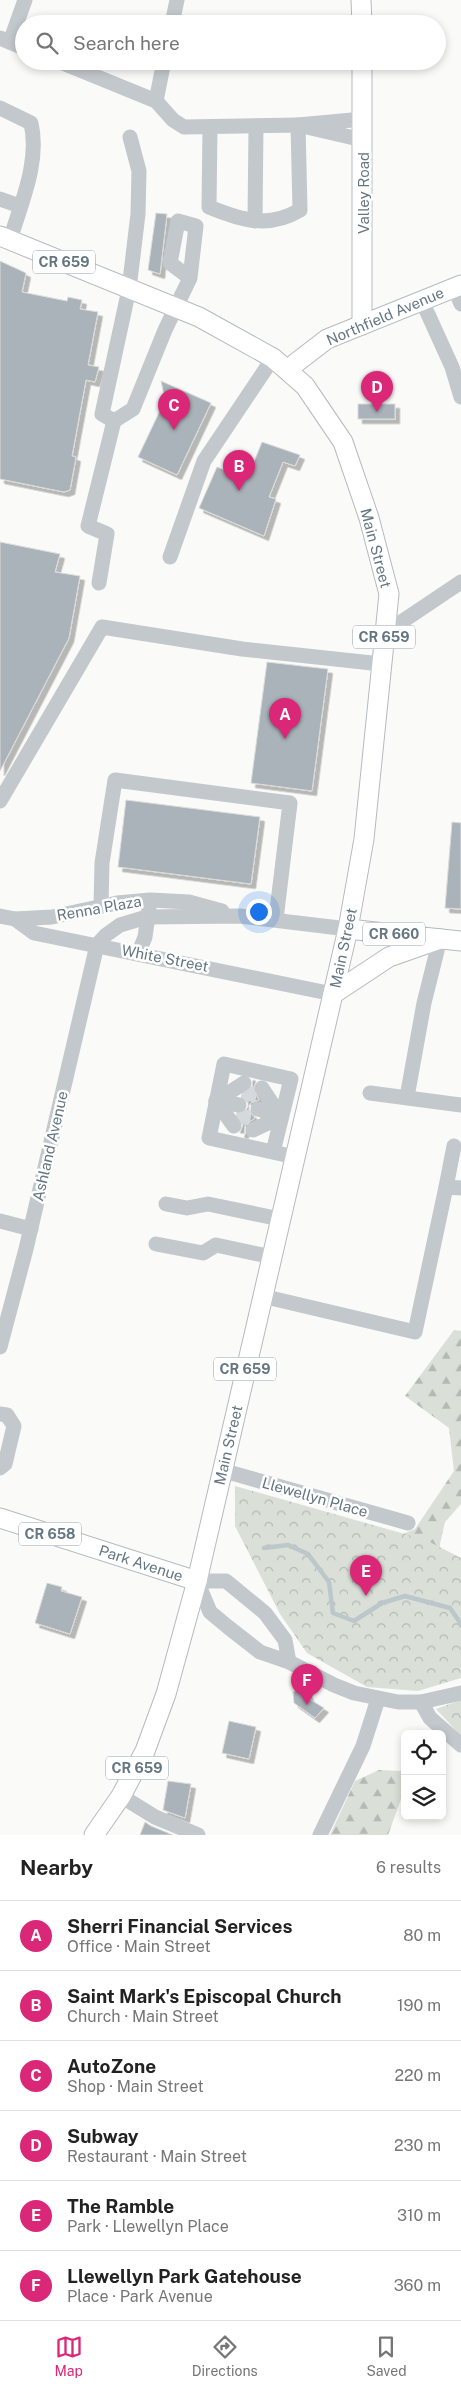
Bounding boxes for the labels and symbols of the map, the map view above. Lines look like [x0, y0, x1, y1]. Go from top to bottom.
street label: Valley Road [355, 152, 372, 234]
road number: CR 659 [33, 250, 95, 274]
street label: Northfield Avenue [324, 284, 446, 348]
pin: D [361, 371, 393, 412]
pin: C [158, 389, 190, 430]
pin: B [223, 450, 255, 491]
street label: Main Street [357, 506, 395, 590]
road number: CR 659 [353, 626, 415, 649]
pin: A [269, 698, 301, 739]
street label: Renna Plaza [55, 892, 143, 924]
your location [246, 899, 272, 925]
street label: Main Street [326, 906, 360, 990]
road number: CR 660 [363, 922, 425, 946]
street label: White Street [120, 941, 210, 975]
street label: Ashland Avenue [29, 1089, 71, 1203]
road number: CR 659 [214, 1358, 276, 1380]
street label: Main Street [211, 1403, 245, 1487]
street label: Llewellyn Place [260, 1474, 370, 1520]
road number: CR 658 [19, 1522, 81, 1546]
street label: Park Avenue [97, 1541, 185, 1585]
pin: E [350, 1555, 382, 1596]
pin: F [291, 1664, 323, 1705]
road number: CR 659 [106, 1756, 168, 1780]

